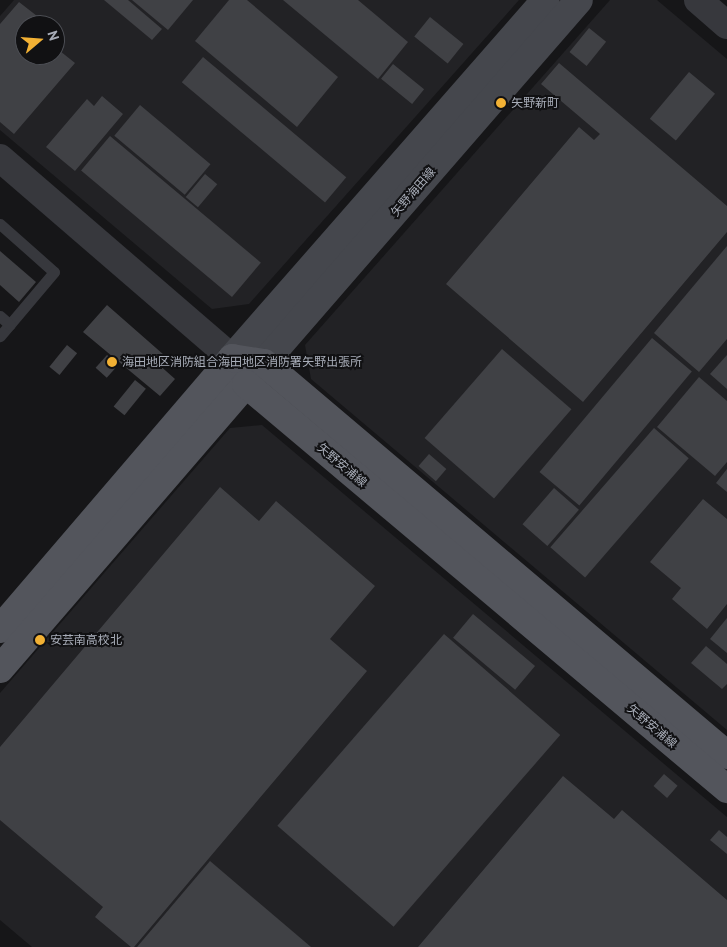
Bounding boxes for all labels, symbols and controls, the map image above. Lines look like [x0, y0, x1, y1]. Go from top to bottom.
north arrow [15, 15, 65, 65]
text: N [43, 29, 63, 43]
place label: 矢野新町 [511, 96, 559, 110]
marker: 矢野新町 [495, 97, 507, 109]
street label: 矢野海田線 [388, 165, 438, 219]
place label: 海田地区消防組合海田地区消防署矢野出張所 [122, 355, 362, 369]
marker: 海田地区消防組合海田地区消防署矢野出張所 [106, 356, 118, 368]
street label: 矢野安浦線 [314, 440, 370, 490]
place label: 安芸南高校北 [50, 633, 122, 647]
marker: 安芸南高校北 [34, 634, 46, 646]
street label: 矢野安浦線 [624, 701, 680, 751]

